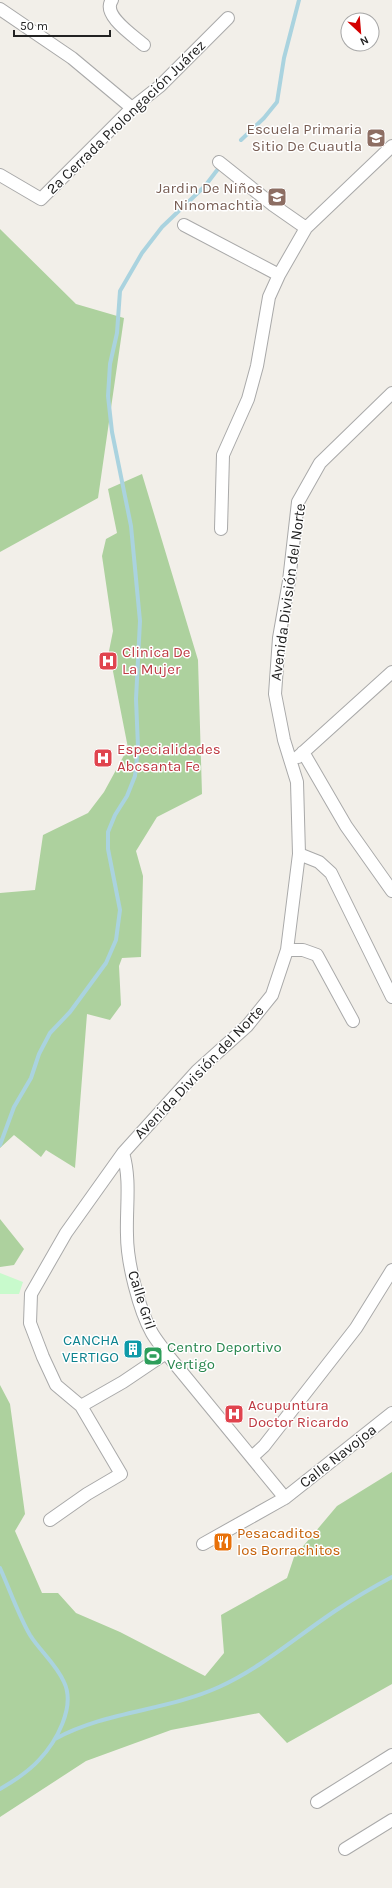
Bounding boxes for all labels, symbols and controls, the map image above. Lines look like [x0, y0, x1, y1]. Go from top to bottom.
scale bar [14, 12, 110, 38]
north arrow [340, 12, 380, 52]
text: 50 m [20, 19, 48, 33]
text: N [358, 33, 371, 48]
street label: 2a Cerrada Prolongación Juárez [43, 36, 209, 198]
place label: Escuela Primaria Sitio De Cuautla [247, 120, 362, 155]
school or university icon: Escuela Primaria Sitio De Cuautla [365, 127, 387, 149]
place label: Jardin De Niños Ninomachtia [156, 179, 263, 214]
school or university icon: Jardin De Niños Ninomachtia [266, 186, 288, 208]
street label: Avenida División del Norte [267, 502, 309, 682]
place label: Clinica De La Mujer [122, 643, 191, 678]
hospital icon: Clinica De La Mujer [97, 650, 119, 672]
place label: Especialidades Abcsanta Fe [117, 740, 221, 775]
hospital icon: Especialidades Abcsanta Fe [92, 747, 114, 769]
street label: Avenida División del Norte [130, 1001, 268, 1143]
street label: Calle Gril [124, 1268, 160, 1332]
place label: CANCHA VERTIGO [62, 1331, 119, 1366]
building icon: CANCHA VERTIGO [122, 1338, 144, 1360]
place label: Centro Deportivo Vertigo [167, 1338, 282, 1373]
sports icon: Centro Deportivo Vertigo [142, 1345, 164, 1367]
place label: Acupuntura Doctor Ricardo [248, 1396, 349, 1431]
hospital icon: Acupuntura Doctor Ricardo [223, 1403, 245, 1425]
street label: Calle Navojoa [296, 1420, 380, 1492]
place label: Pesacaditos los Borrachitos [237, 1524, 340, 1559]
restaurant icon: Pesacaditos los Borrachitos [212, 1531, 234, 1553]

